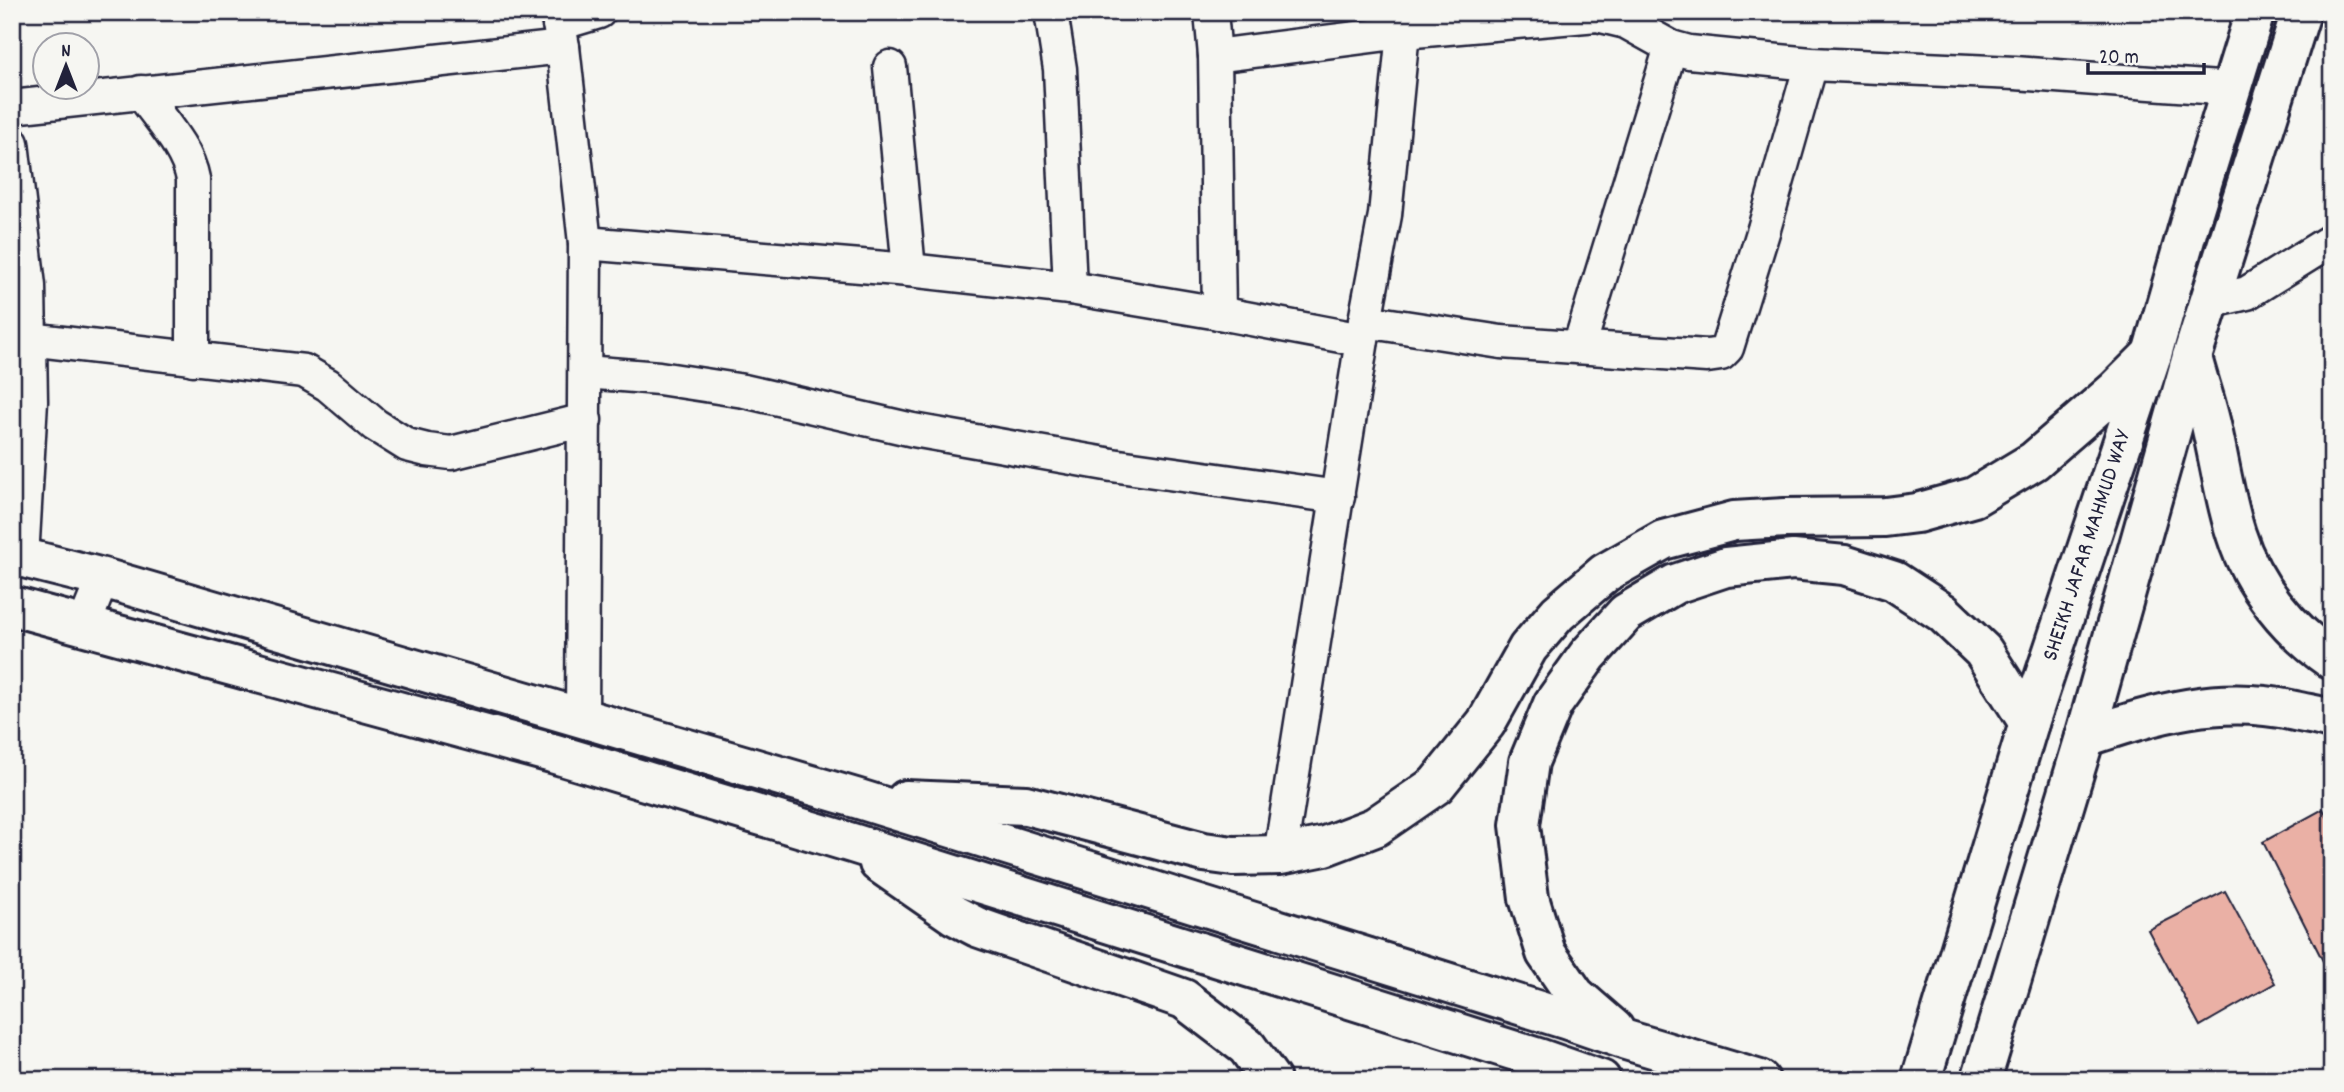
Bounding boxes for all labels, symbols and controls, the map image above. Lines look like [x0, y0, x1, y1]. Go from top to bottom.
north arrow [32, 32, 102, 102]
scale bar [2088, 32, 2204, 76]
text: N [61, 39, 71, 66]
text: 20 m [2099, 44, 2139, 74]
street label: SHEIKH JAFAR MAHMUD WAY [2035, 426, 2141, 666]

